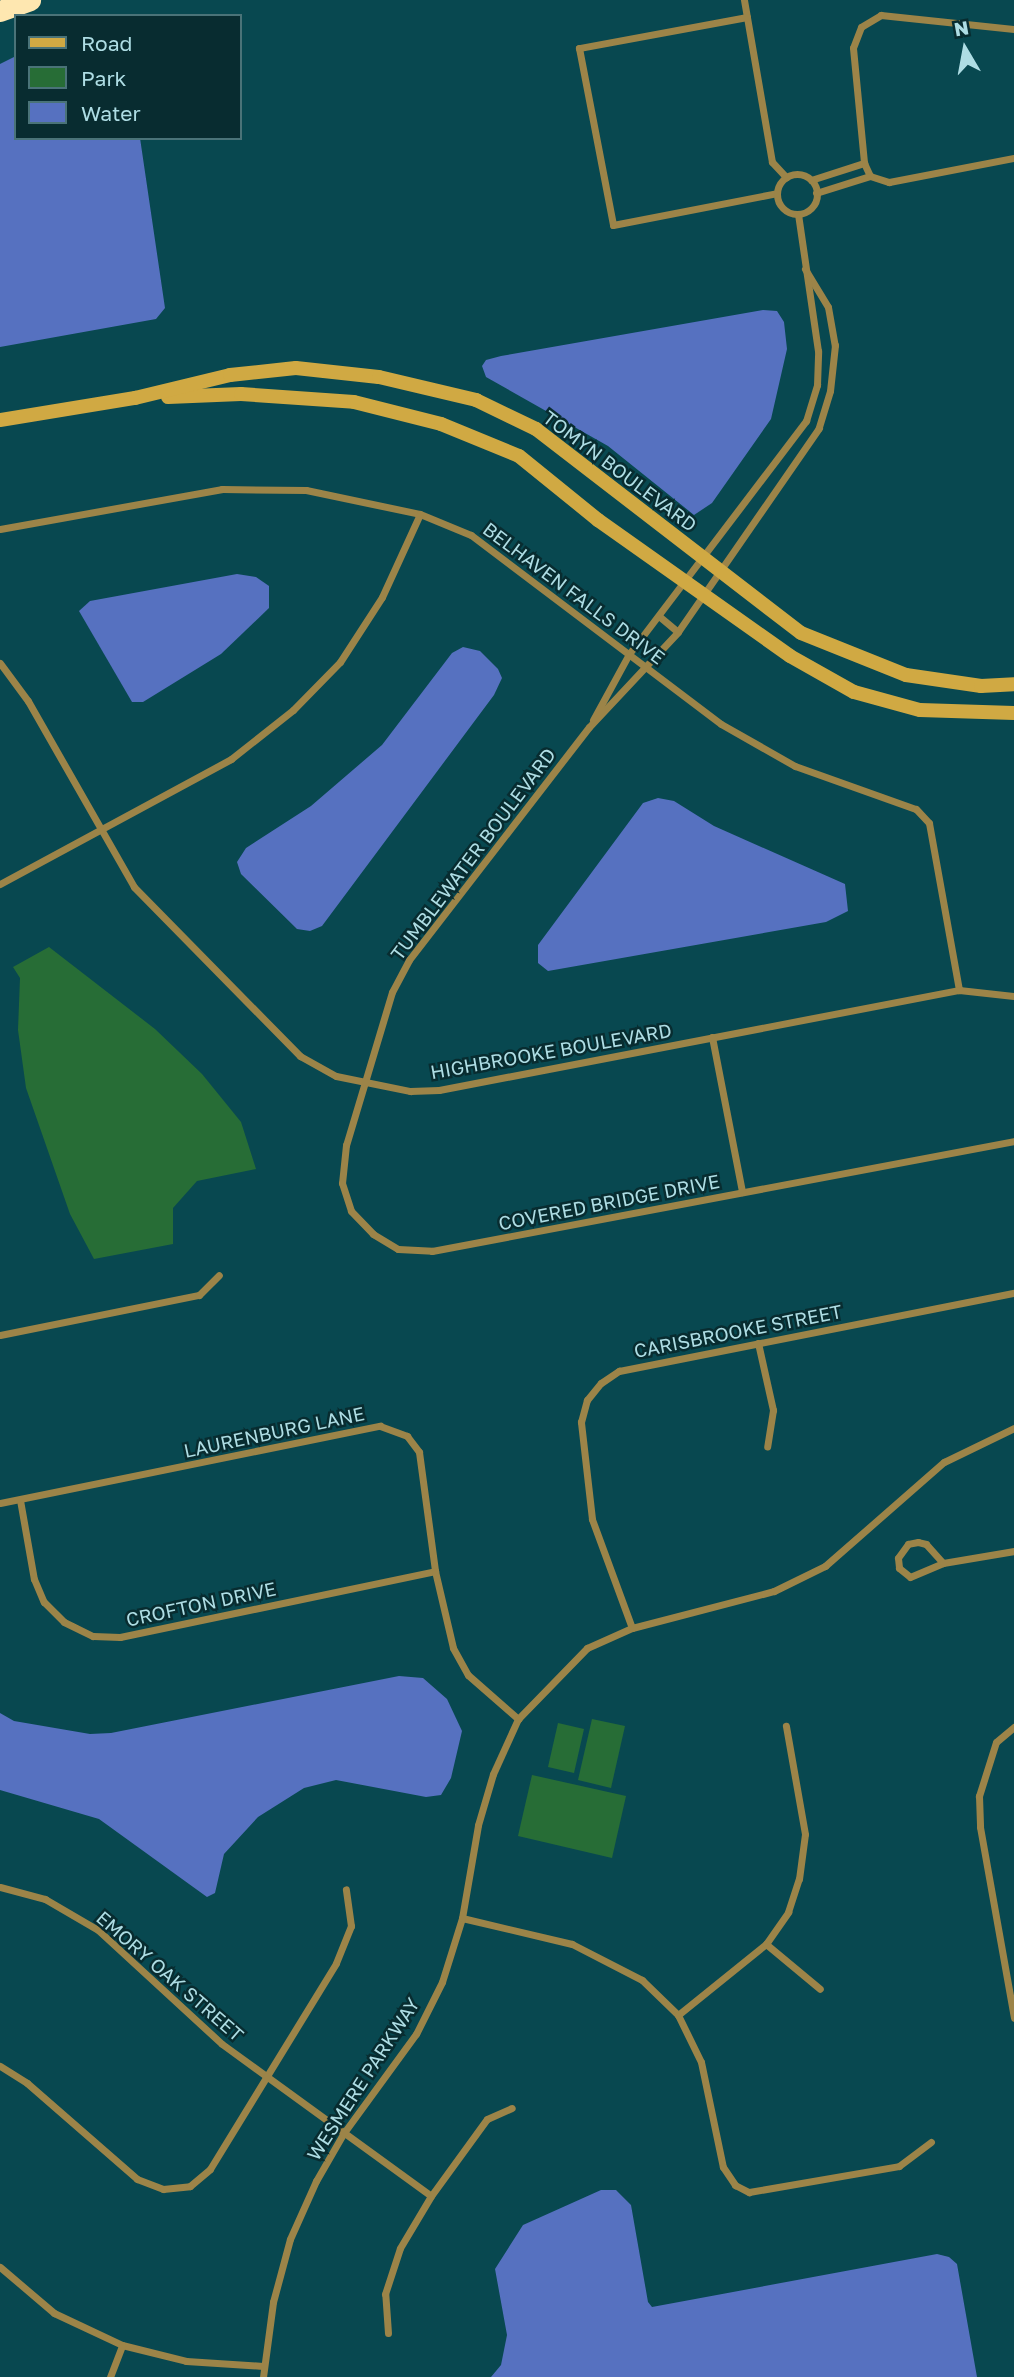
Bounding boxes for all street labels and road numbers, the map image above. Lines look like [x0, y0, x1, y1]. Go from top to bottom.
street label: TOMYN BOULEVARD [539, 406, 701, 536]
street label: BELHAVEN FALLS DRIVE [479, 517, 669, 669]
street label: TUMBLEWATER BOULEVARD [386, 743, 560, 965]
street label: HIGHBROOKE BOULEVARD [429, 1019, 673, 1083]
street label: COVERED BRIDGE DRIVE [497, 1169, 721, 1235]
street label: CARISBROOKE STREET [632, 1300, 844, 1362]
street label: LAURENBURG LANE [182, 1402, 366, 1462]
street label: CROFTON DRIVE [124, 1577, 278, 1631]
street label: EMORY OAK STREET [92, 1906, 248, 2046]
street label: WESMERE PARKWAY [302, 1993, 424, 2165]

